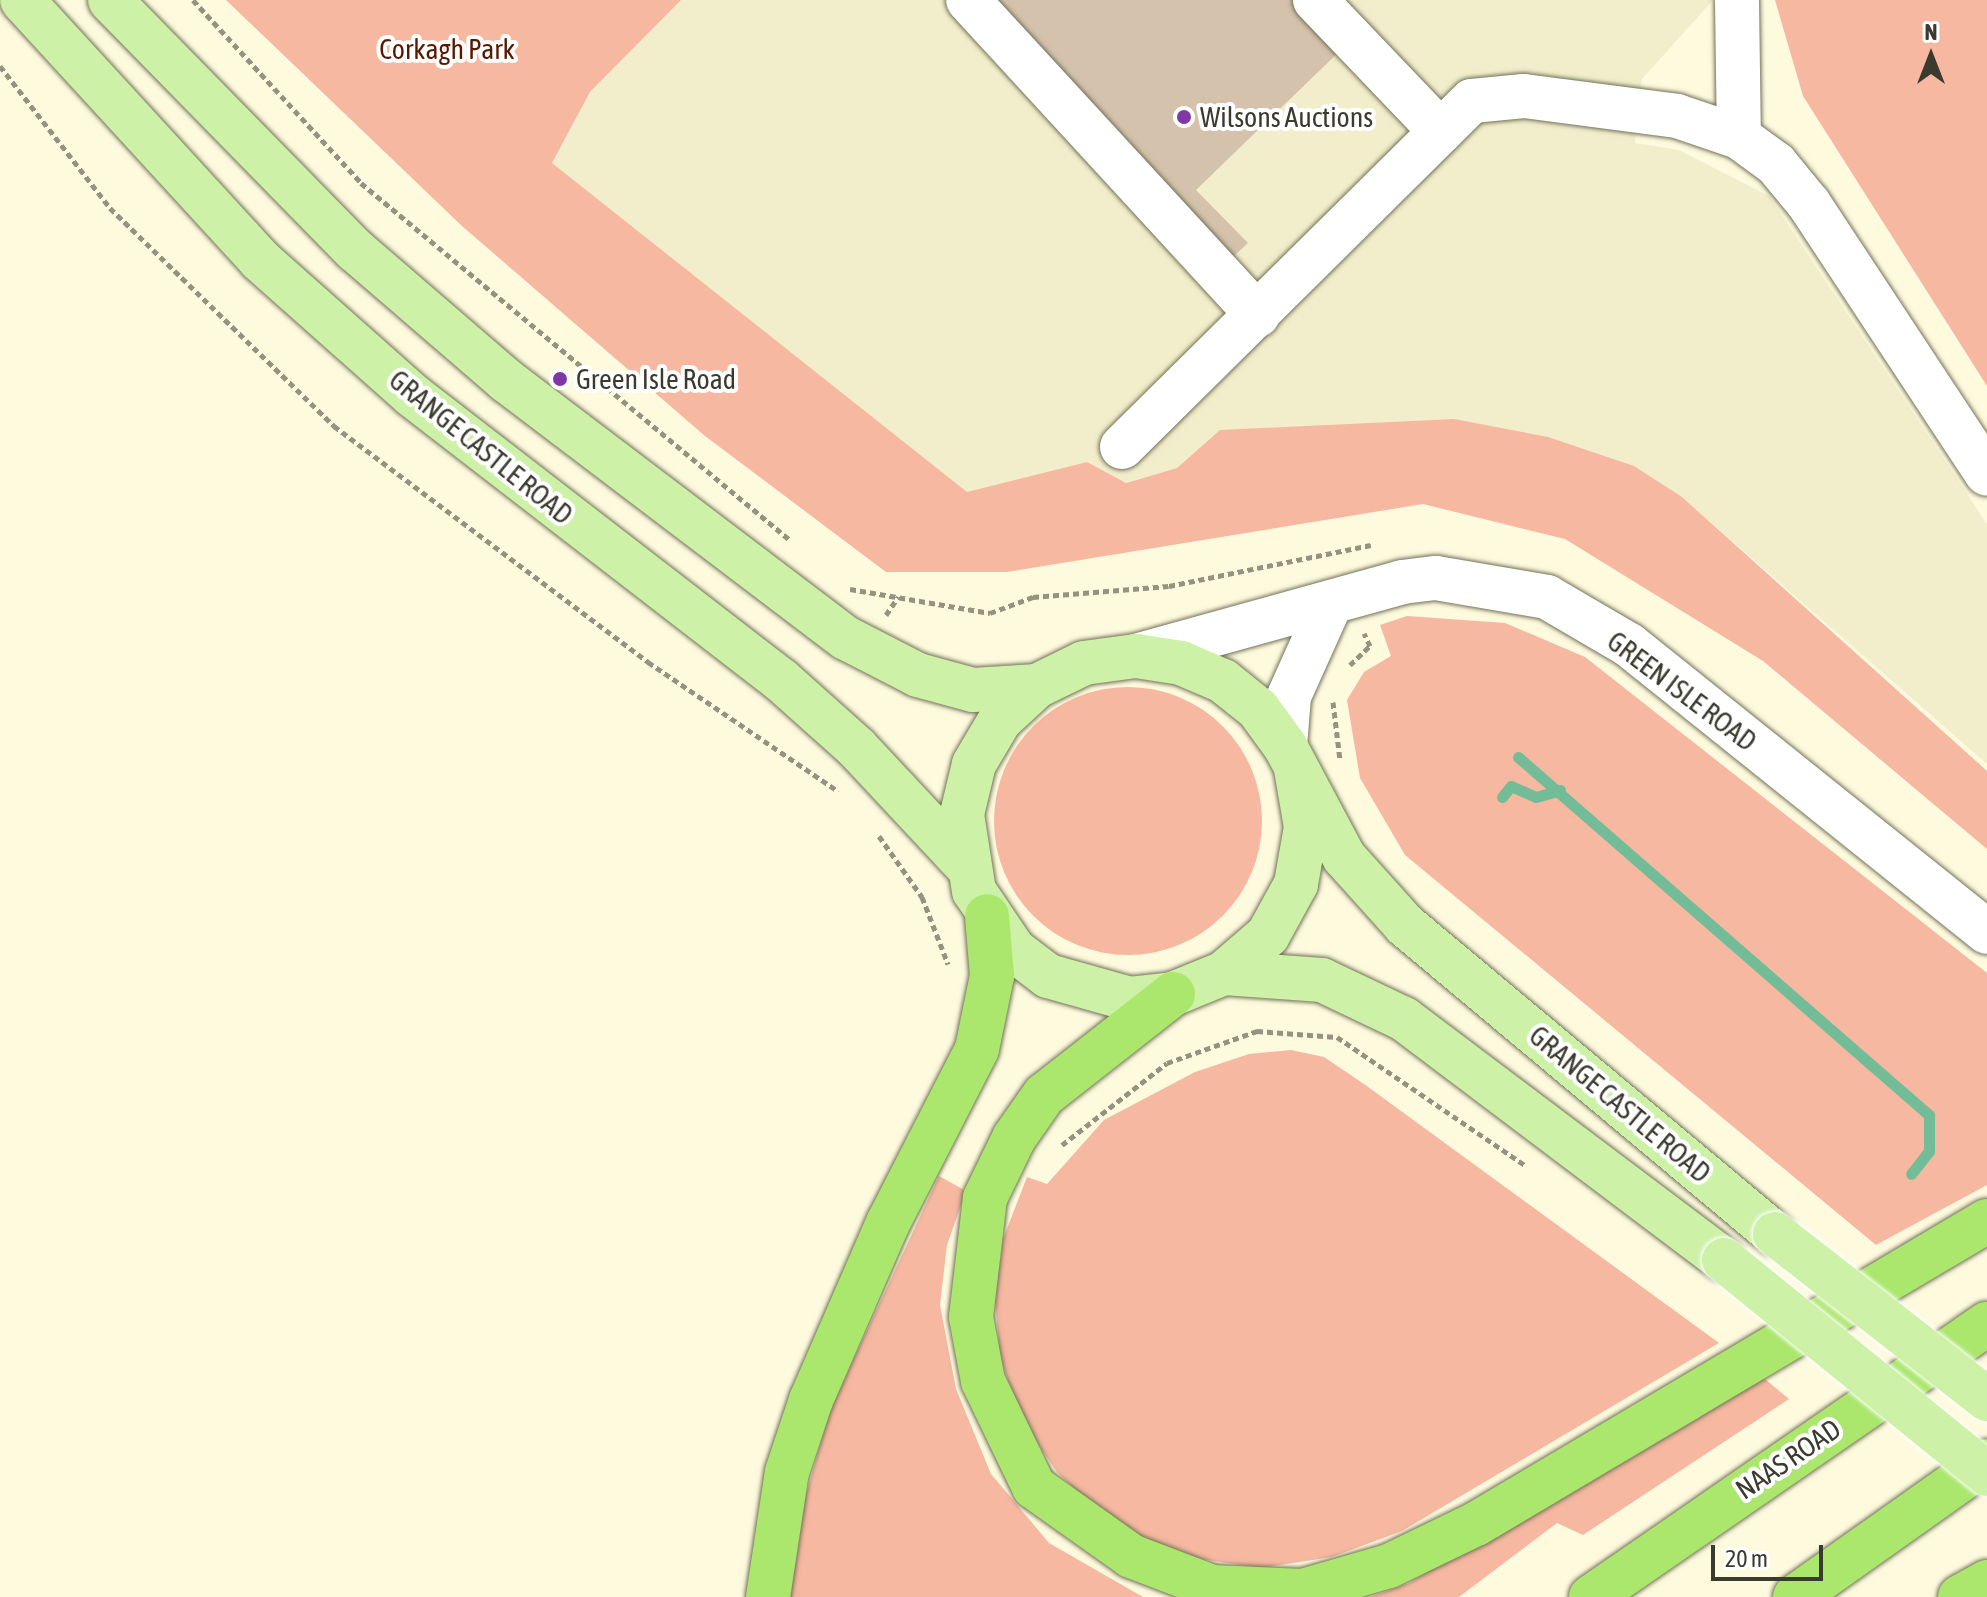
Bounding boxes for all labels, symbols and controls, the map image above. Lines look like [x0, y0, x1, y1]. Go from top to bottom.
north arrow [1891, 16, 1971, 96]
text: N [1925, 19, 1937, 45]
park label: Corkagh Park [379, 32, 515, 66]
place label: Wilsons Auctions [1200, 100, 1373, 134]
marker: Wilsons Auctions [1175, 108, 1193, 126]
place label: Green Isle Road [576, 362, 736, 396]
street label: GRANGE CASTLE ROAD [383, 363, 579, 531]
marker: Green Isle Road [551, 370, 569, 388]
street label: GREEN ISLE ROAD [1601, 624, 1763, 758]
street label: GRANGE CASTLE ROAD [1523, 1018, 1717, 1190]
street label: NAAS ROAD [1729, 1412, 1847, 1506]
scale bar [1715, 1529, 1827, 1579]
text: 20 m [1725, 1545, 1768, 1572]

